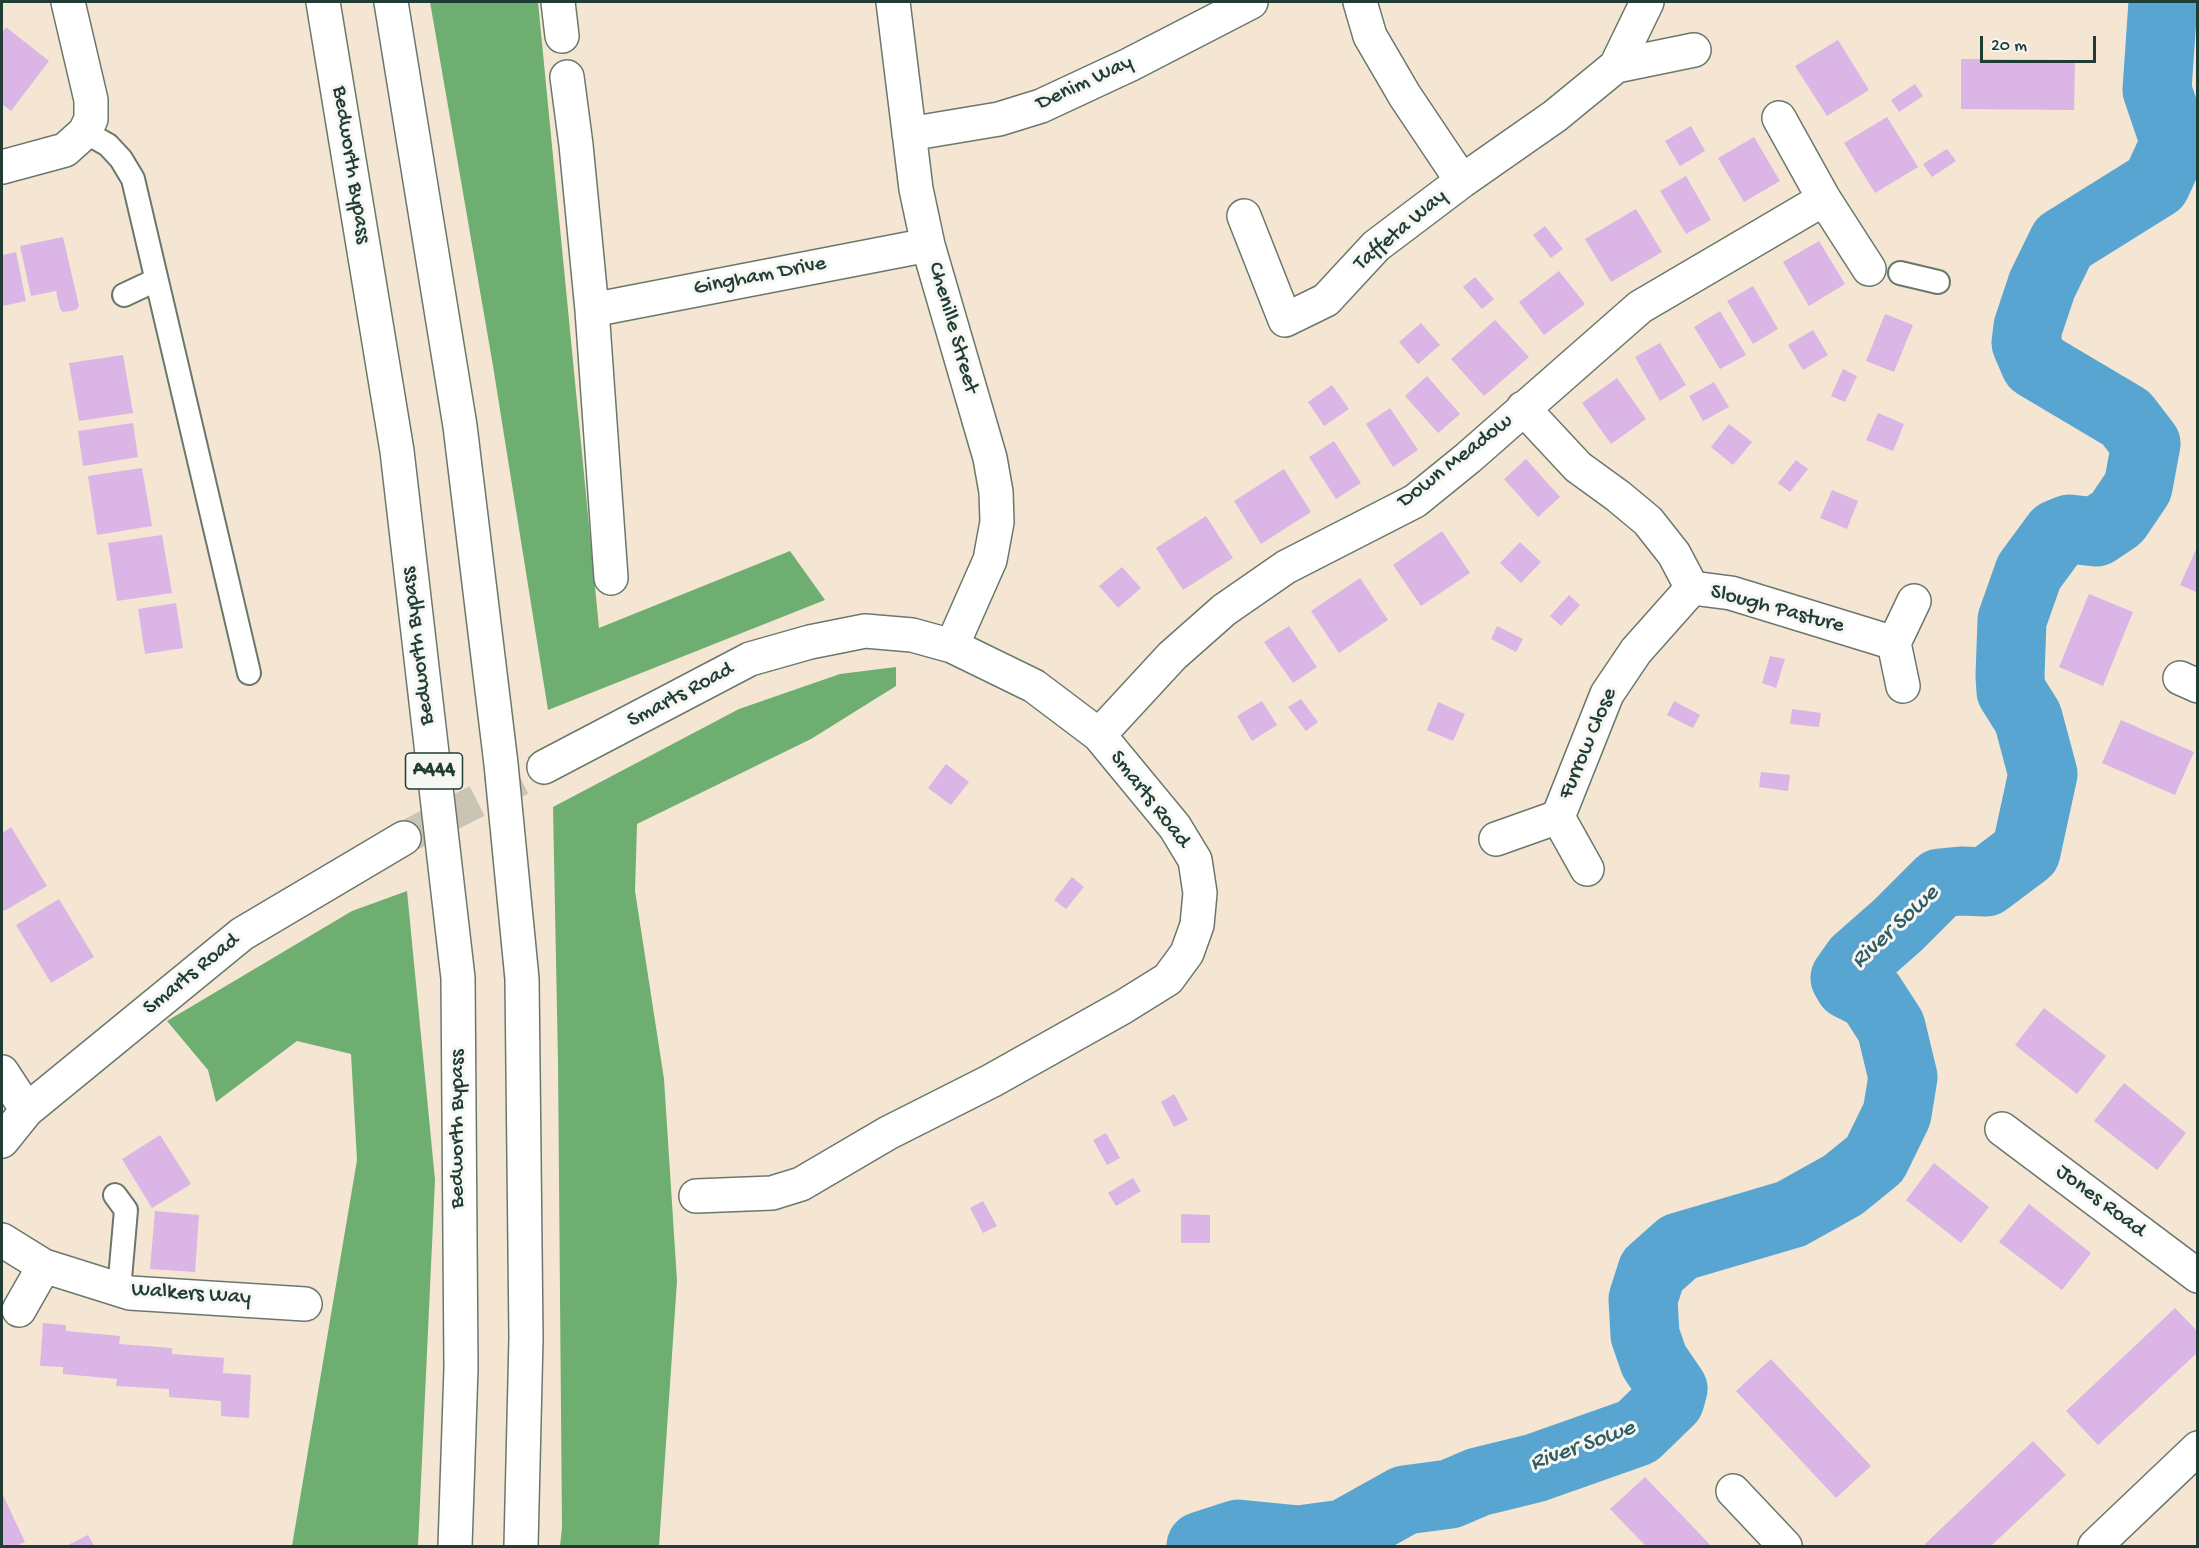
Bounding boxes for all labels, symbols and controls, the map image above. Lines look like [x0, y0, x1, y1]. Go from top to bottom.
scale bar [1983, 24, 2098, 62]
text: 20 m [1991, 36, 2027, 57]
street label: Denim Way [1033, 50, 1137, 118]
street label: Bedworth Bypass [325, 84, 375, 246]
street label: Taffeta Way [1349, 184, 1453, 278]
street label: Gingham Drive [692, 251, 828, 303]
street label: Chenille Street [921, 259, 983, 397]
street label: Down Meadow [1393, 409, 1519, 515]
street label: Bedworth Bypass [396, 565, 442, 727]
street label: Slough Pasture [1707, 579, 1847, 641]
street label: Smarts Road [624, 657, 738, 735]
street label: Furrow Close [1554, 684, 1624, 804]
street label: Smarts Road [1103, 746, 1195, 854]
road number: A444 [406, 753, 462, 789]
water label: River Sowe [1846, 880, 1946, 976]
street label: Smarts Road [139, 928, 245, 1022]
street label: Bedworth Bypass [446, 1049, 472, 1209]
street label: Jones Road [2050, 1159, 2150, 1245]
street label: Walkers Way [130, 1278, 252, 1312]
water label: River Sowe [1527, 1415, 1639, 1479]

